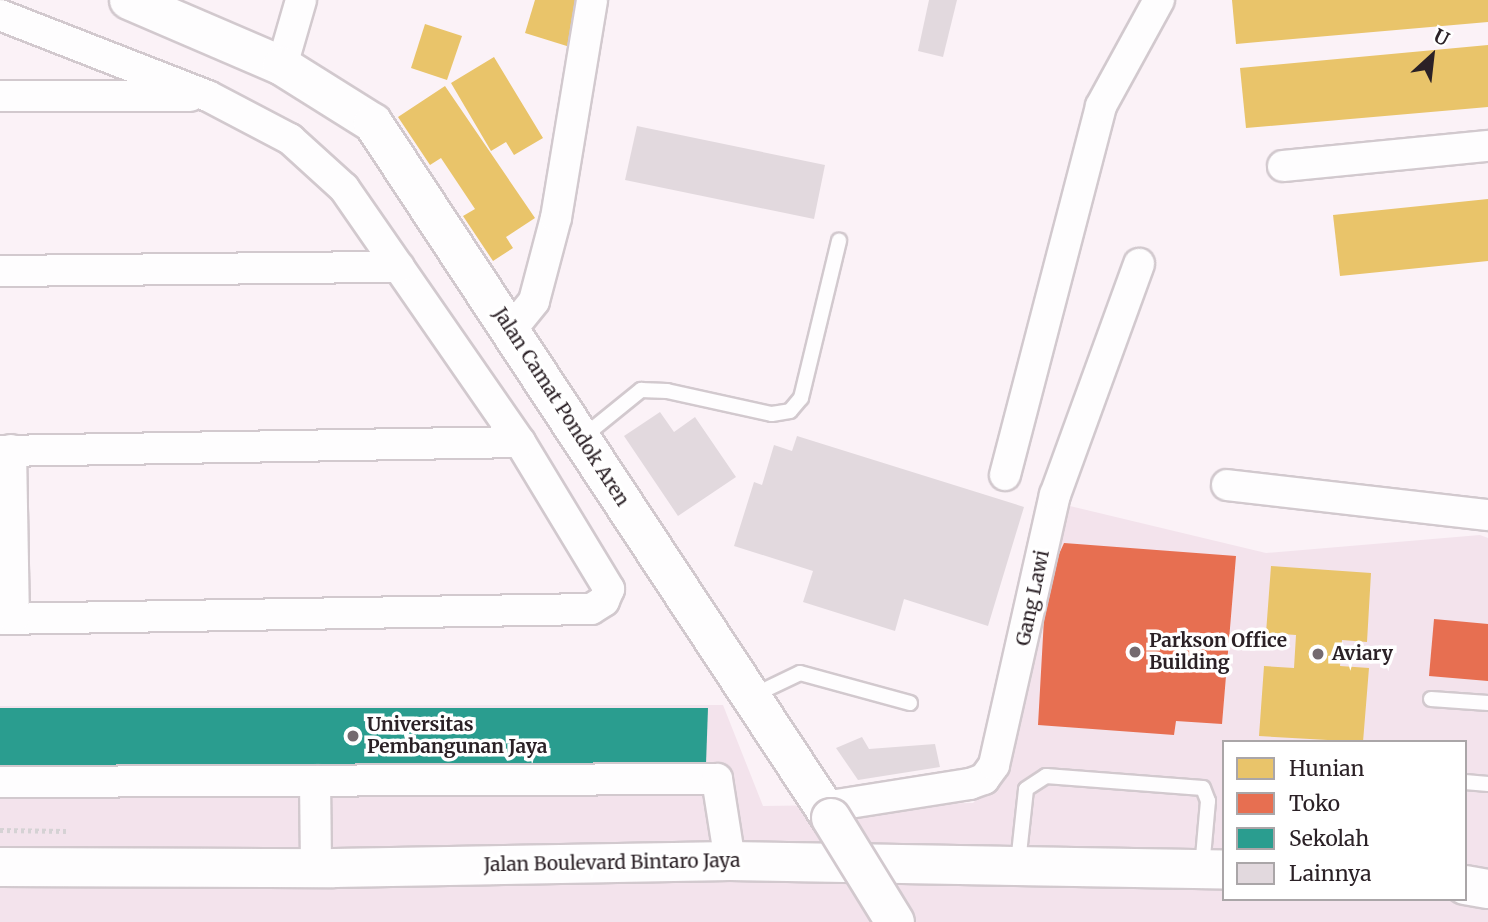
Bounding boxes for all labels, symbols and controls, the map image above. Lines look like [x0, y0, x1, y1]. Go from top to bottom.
north arrow [1397, 21, 1467, 91]
text: U [1430, 23, 1453, 51]
street label: Jalan Camat Pondok Aren [488, 303, 634, 511]
street label: Gang Lawi [1012, 548, 1054, 648]
place label: Parkson Office Building [1149, 630, 1287, 674]
place label: Aviary [1332, 643, 1393, 665]
marker: Parkson Office Building [1127, 644, 1143, 660]
marker: Aviary [1310, 646, 1326, 662]
place label: Universitas Pembangunan Jaya [367, 714, 547, 758]
marker: Universitas Pembangunan Jaya [345, 728, 361, 744]
legend [1222, 740, 1467, 901]
text: Hunian [1289, 755, 1364, 782]
text: Toko [1289, 790, 1340, 817]
text: Sekolah [1289, 825, 1369, 852]
street label: Jalan Boulevard Bintaro Jaya [483, 849, 741, 877]
text: Lainnya [1289, 860, 1371, 887]

